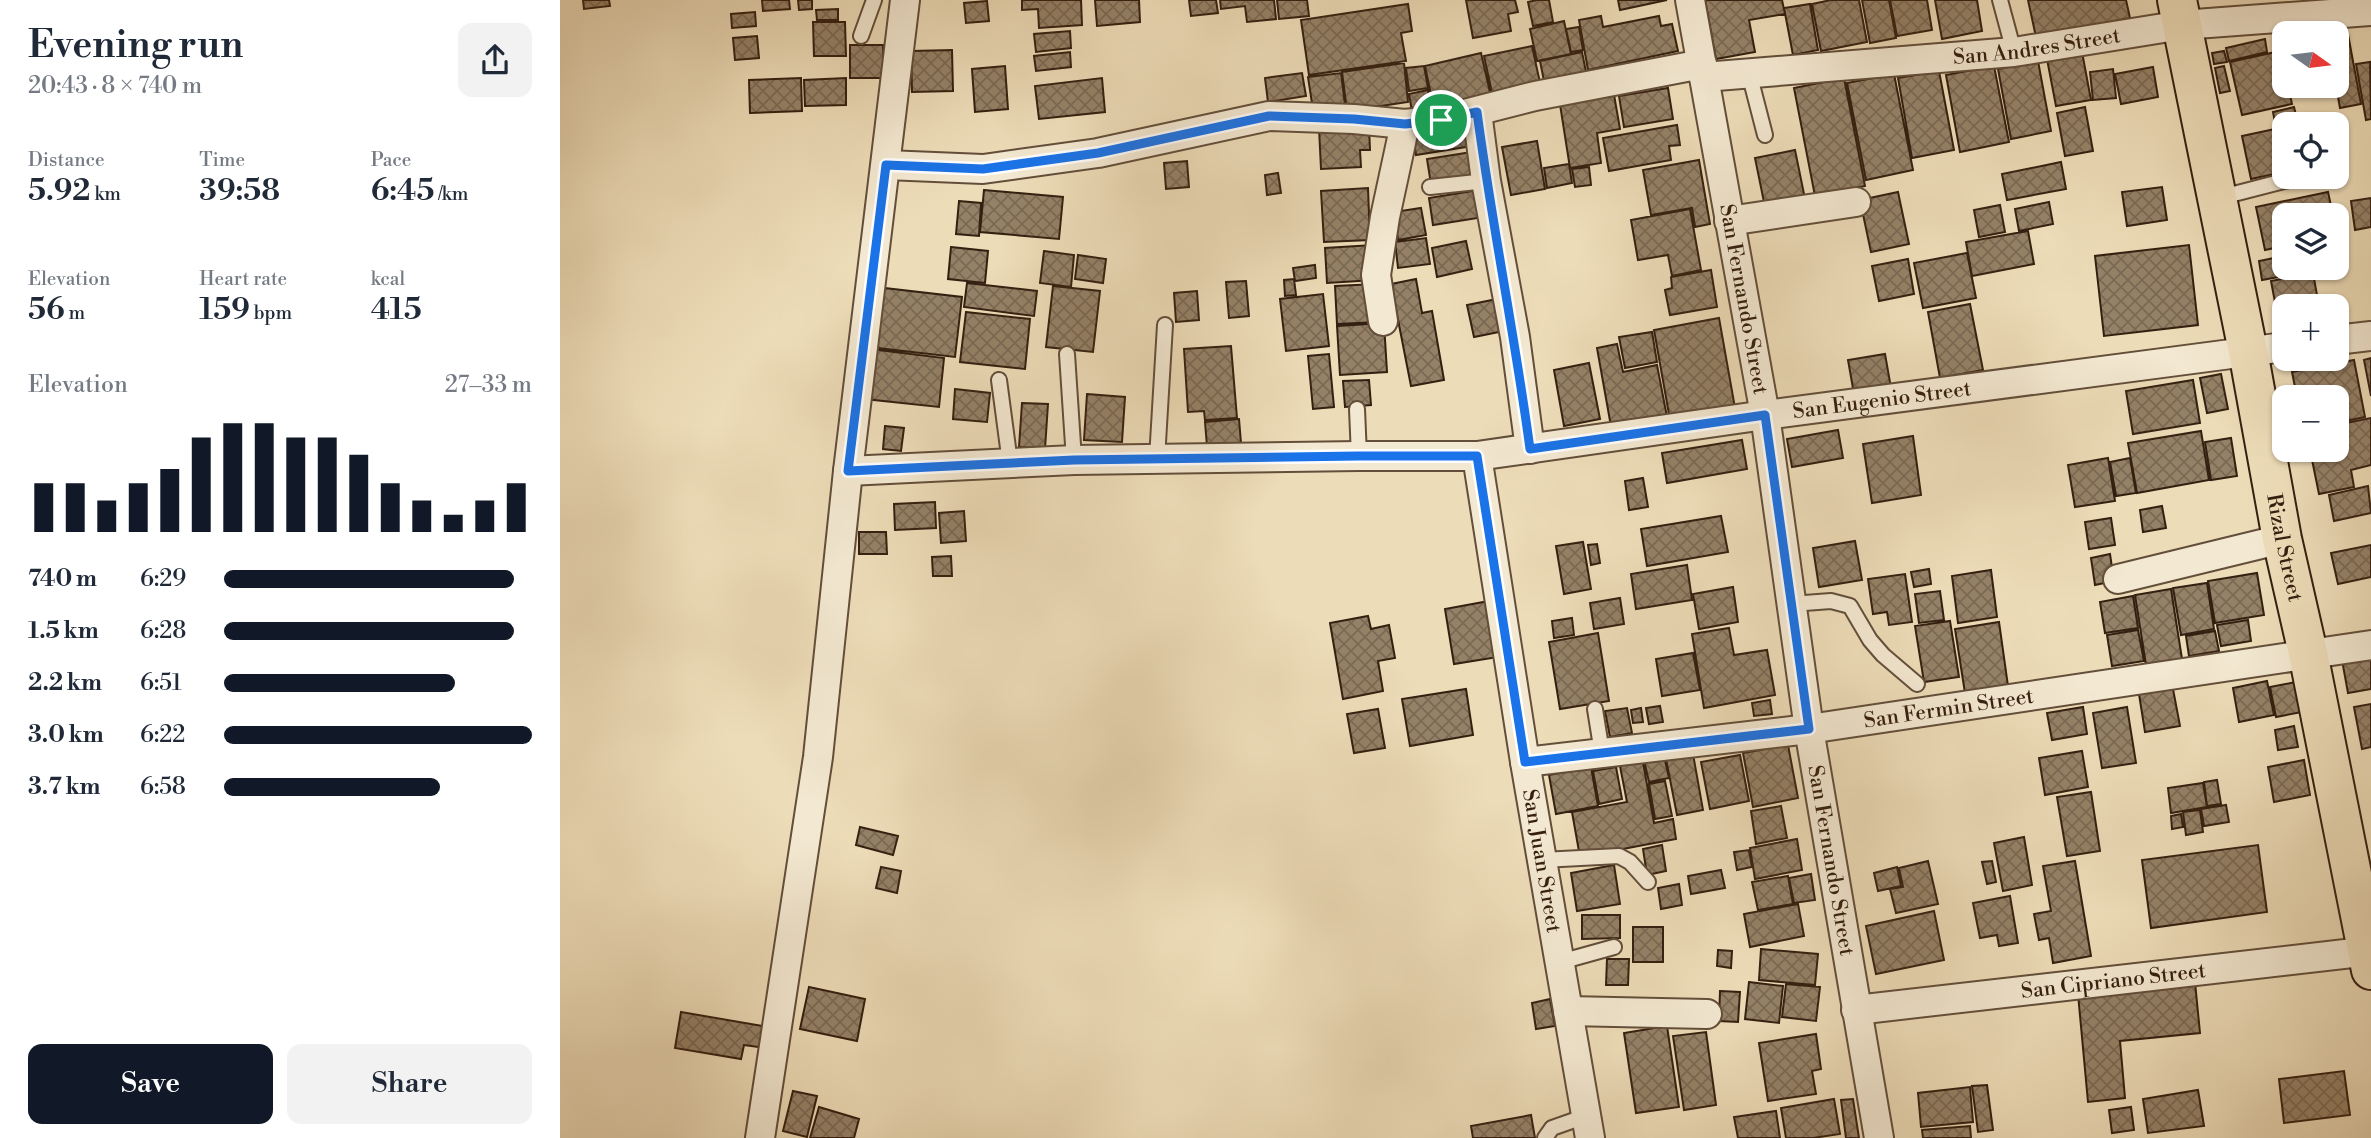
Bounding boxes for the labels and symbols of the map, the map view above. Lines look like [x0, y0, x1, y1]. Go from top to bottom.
north arrow [2272, 21, 2348, 98]
street label: San Andres Street [1952, 23, 2123, 71]
pin [1411, 90, 1471, 150]
street label: San Fernando Street [1713, 202, 1773, 397]
street label: San Eugenio Street [1791, 376, 1973, 425]
street label: Rizal Street [2260, 492, 2308, 605]
street label: San Fermin Street [1862, 684, 2036, 735]
street label: San Fernando Street [1801, 763, 1860, 958]
street label: San Juan Street [1516, 787, 1566, 935]
street label: San Cipriano Street [2020, 958, 2208, 1005]

